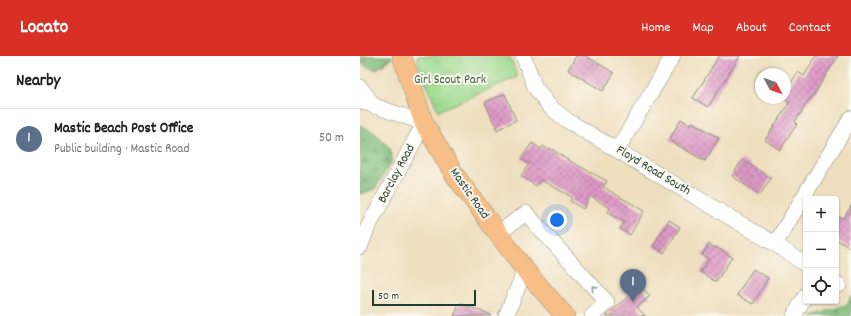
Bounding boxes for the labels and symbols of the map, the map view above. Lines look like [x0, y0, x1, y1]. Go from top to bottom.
north arrow [755, 68, 791, 104]
park label: Girl Scout Park [414, 71, 486, 90]
street label: Barclay Road [374, 141, 420, 207]
street label: Floyd Road South [612, 141, 694, 201]
street label: Mastic Road [444, 164, 494, 224]
your location [547, 210, 567, 230]
pin: 1 [620, 269, 646, 302]
one-way arrow [591, 285, 599, 293]
scale bar [372, 288, 476, 307]

